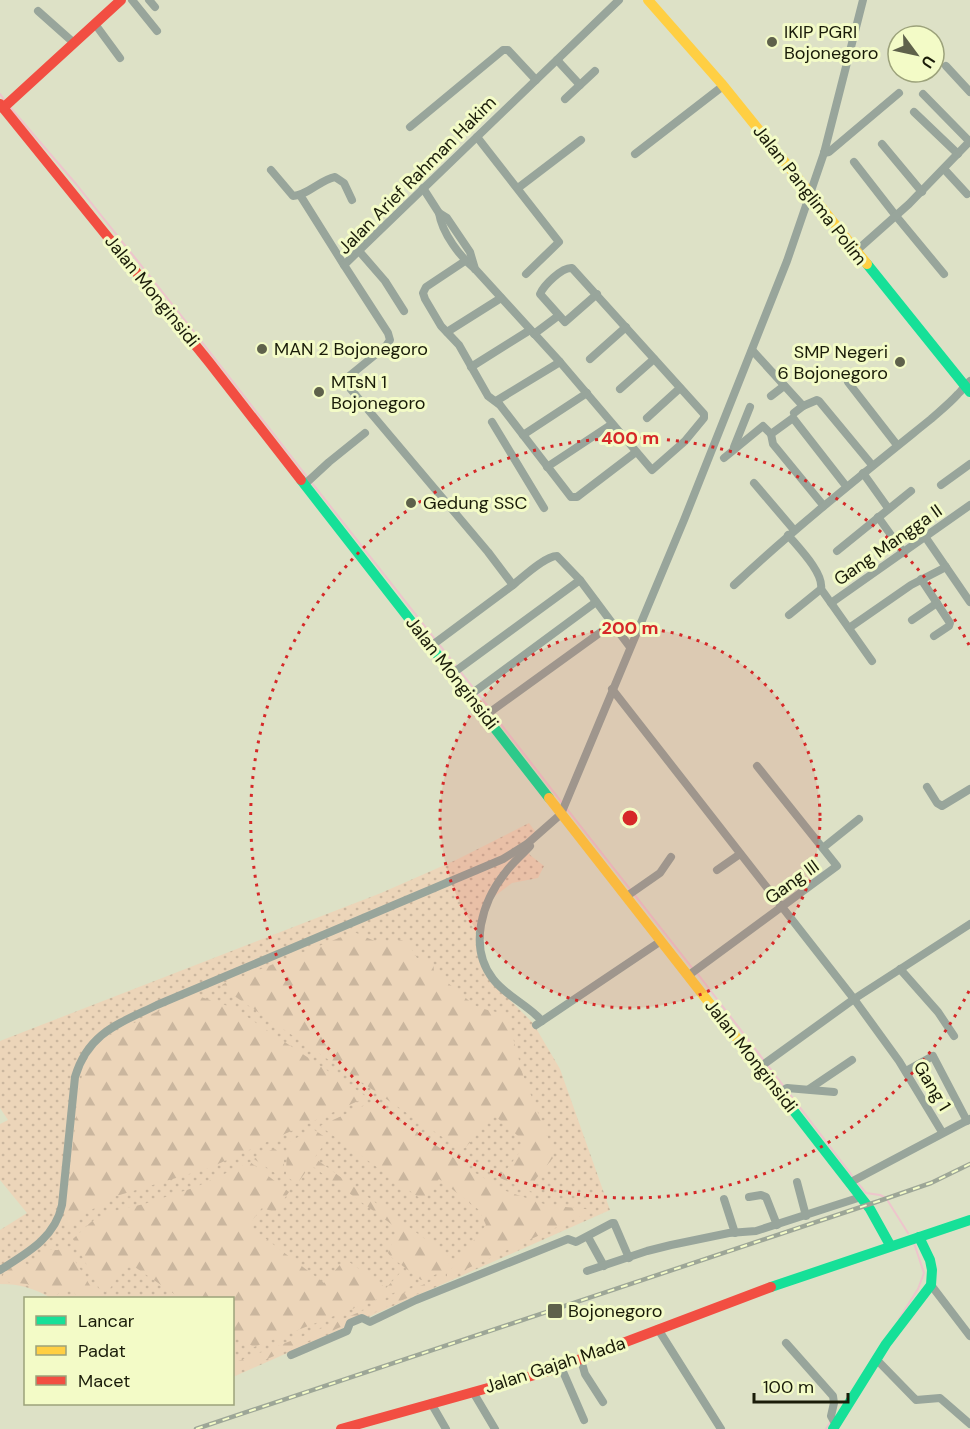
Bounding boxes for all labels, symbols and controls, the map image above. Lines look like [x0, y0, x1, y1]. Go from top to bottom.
place label: IKIP PGRI Bojonegoro [784, 20, 878, 65]
north arrow [886, 24, 946, 84]
marker: IKIP PGRI Bojonegoro [765, 35, 779, 49]
text: U [916, 52, 940, 72]
street label: Jalan Arief Rahman Hakim [333, 91, 501, 259]
street label: Jalan Panglima Polim [748, 120, 872, 270]
street label: Jalan Monginsidi [99, 230, 205, 352]
place label: MAN 2 Bojonegoro [274, 337, 428, 361]
place label: SMP Negeri 6 Bojonegoro [777, 340, 888, 385]
marker: MAN 2 Bojonegoro [255, 342, 269, 356]
marker: SMP Negeri 6 Bojonegoro [893, 355, 907, 369]
place label: MTsN 1 Bojonegoro [331, 370, 425, 415]
marker: MTsN 1 Bojonegoro [312, 385, 326, 399]
text: 400 m [601, 426, 659, 450]
place label: Gedung SSC [423, 491, 528, 515]
marker: Gedung SSC [404, 496, 418, 510]
street label: Gang Mangga II [829, 499, 947, 591]
street label: Jalan Monginsidi [400, 611, 504, 735]
text: 200 m [602, 616, 658, 640]
centre of rings [620, 808, 640, 828]
street label: Gang III [760, 854, 824, 910]
street label: Jalan Monginsidi [699, 994, 803, 1118]
street label: Gang 1 [908, 1057, 956, 1115]
legend [24, 1297, 234, 1405]
place label: Bojonegoro [568, 1299, 662, 1323]
marker: Bojonegoro [546, 1302, 564, 1320]
text: Lancar [78, 1309, 135, 1333]
street label: Jalan Gajah Mada [482, 1331, 628, 1399]
text: Padat [78, 1339, 126, 1363]
scale bar [754, 1366, 848, 1404]
text: Macet [78, 1369, 130, 1393]
text: 100 m [763, 1375, 814, 1399]

